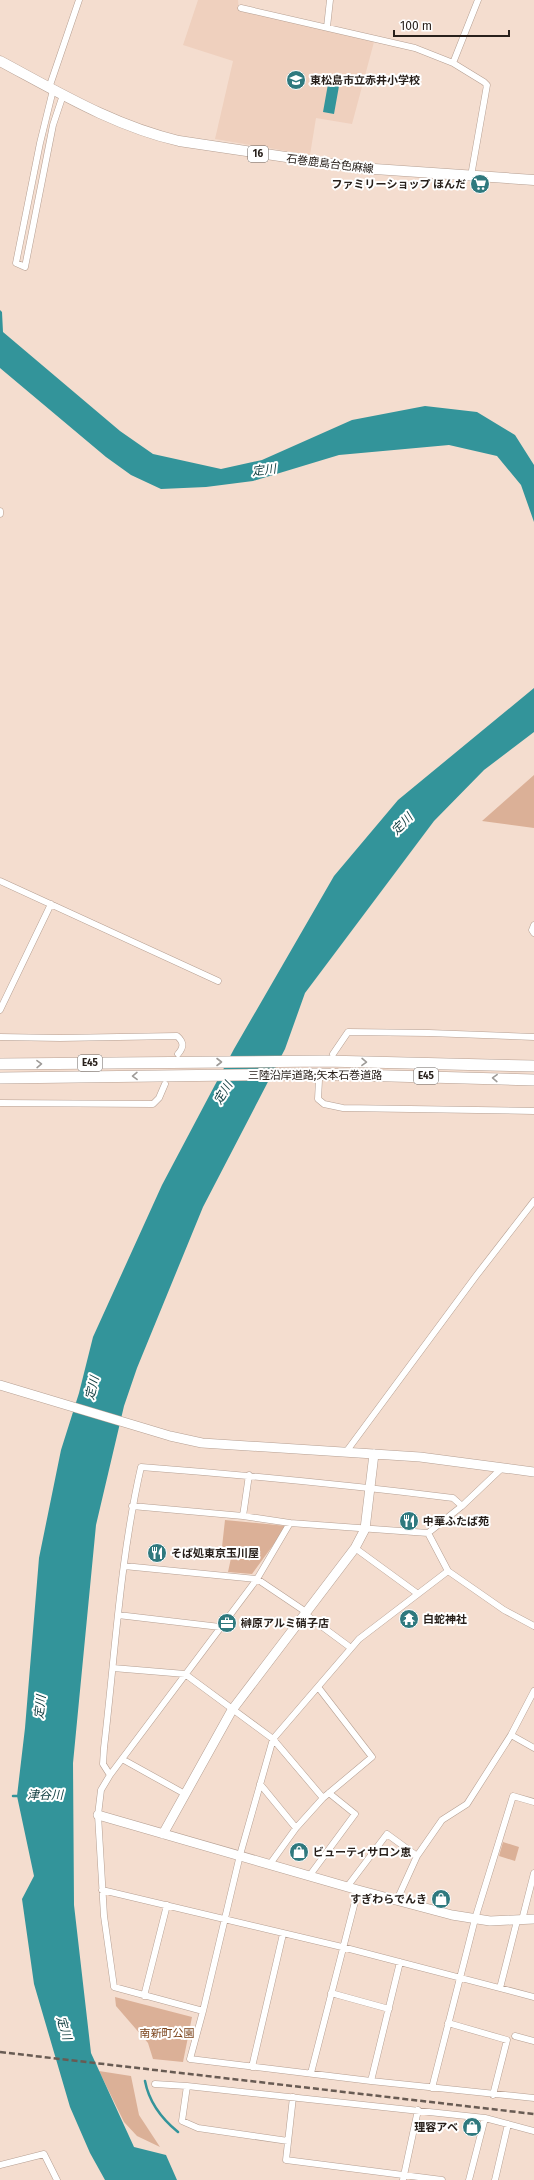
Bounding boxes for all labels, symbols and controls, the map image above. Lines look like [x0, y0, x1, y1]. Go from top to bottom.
scale bar [394, 12, 509, 38]
text: 100 m [400, 19, 432, 33]
school or university icon: 東松島市立赤井小学校 [285, 69, 307, 91]
place label: 東松島市立赤井小学校 [310, 74, 420, 87]
road number: 16 [248, 146, 268, 162]
street label: 石巻鹿島台色麻線 [286, 152, 374, 176]
supermarket icon: ファミリーショップ ほんだ [469, 173, 491, 195]
place label: ファミリーショップ ほんだ [332, 178, 466, 191]
water label: 定川 [251, 461, 279, 478]
water label: 定川 [389, 809, 417, 838]
road number: E45 [78, 1055, 102, 1071]
one-way arrow [361, 1057, 367, 1066]
one-way arrow [216, 1058, 222, 1066]
one-way arrow [36, 1060, 42, 1068]
road number: E45 [414, 1068, 438, 1084]
street label: 三陸沿岸道路;矢本石巻道路 [248, 1069, 382, 1082]
one-way arrow [132, 1072, 138, 1080]
one-way arrow [492, 1074, 498, 1082]
water label: 定川 [211, 1077, 236, 1107]
water label: 定川 [82, 1373, 102, 1401]
restaurant icon: 中華ふたば苑 [398, 1510, 420, 1532]
place label: 中華ふたば苑 [423, 1515, 489, 1528]
restaurant icon: そば処東京玉川屋 [146, 1542, 168, 1564]
place label: そば処東京玉川屋 [171, 1547, 259, 1560]
temple icon: 白蛇神社 [398, 1608, 420, 1630]
office icon: 榊原アルミ硝子店 [216, 1612, 238, 1634]
place label: 白蛇神社 [423, 1613, 467, 1626]
place label: 榊原アルミ硝子店 [240, 1617, 329, 1630]
water label: 定川 [32, 1692, 48, 1720]
water label: 津谷川 [27, 1788, 65, 1802]
shop icon: ビューティサロン恵 [288, 1841, 310, 1863]
place label: ビューティサロン恵 [313, 1846, 411, 1859]
shop icon: すぎわらでんき [430, 1888, 452, 1910]
place label: すぎわらでんき [350, 1893, 427, 1906]
water label: 定川 [54, 2015, 75, 2043]
park label: 南新町公園 [140, 2027, 195, 2040]
shop icon: 理容アベ [461, 2116, 483, 2138]
place label: 理容アベ [414, 2121, 458, 2134]

